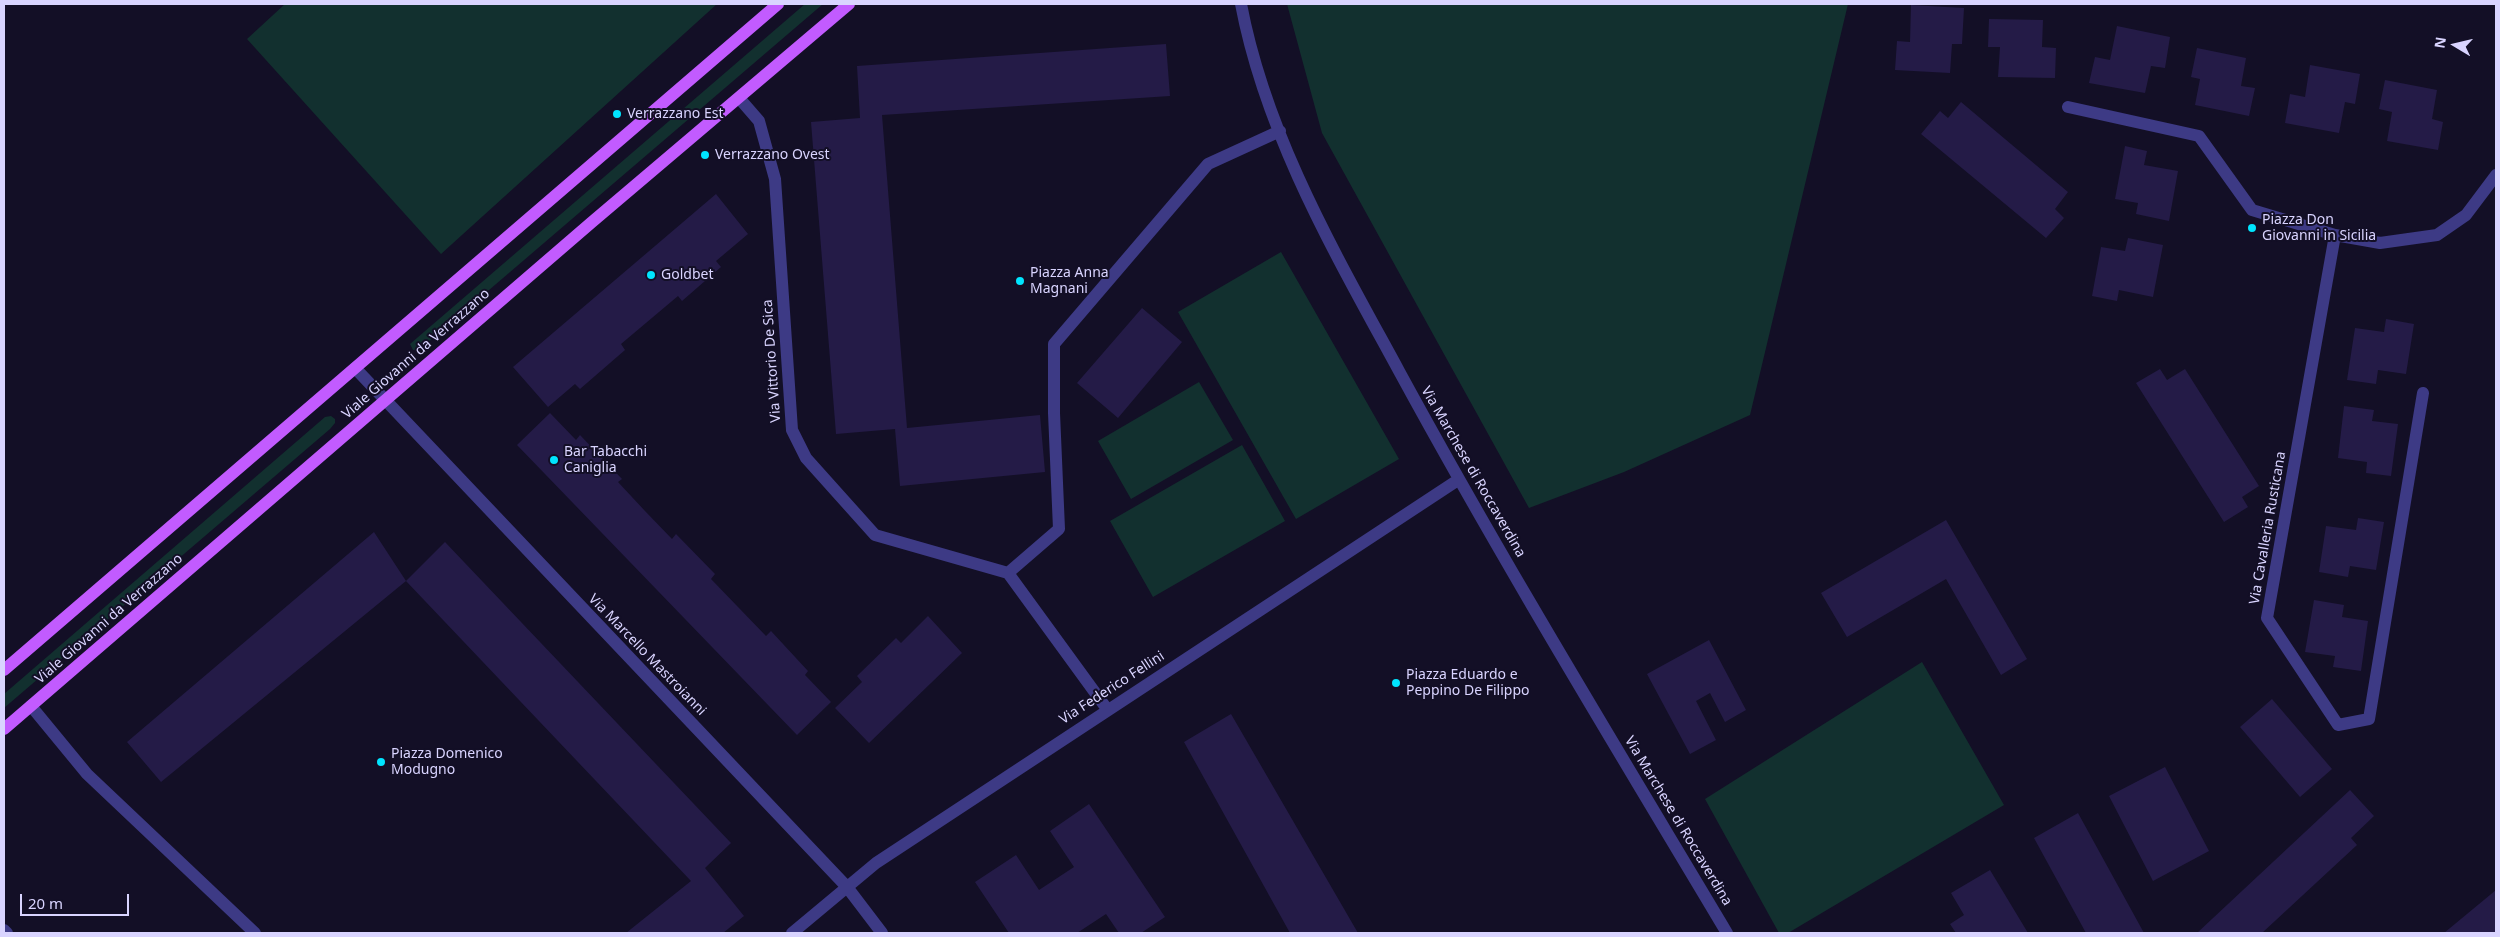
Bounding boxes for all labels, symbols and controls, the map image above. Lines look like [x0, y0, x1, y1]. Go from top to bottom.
north arrow [2430, 20, 2480, 70]
text: N [2429, 35, 2450, 50]
place label: Verrazzano Est [627, 106, 723, 122]
marker: Verrazzano Est [611, 108, 623, 120]
place label: Verrazzano Ovest [715, 147, 830, 163]
marker: Verrazzano Ovest [699, 149, 711, 161]
place label: Piazza Don Giovanni in Sicilia [2262, 212, 2376, 244]
marker: Piazza Don Giovanni in Sicilia [2246, 222, 2258, 234]
place label: Piazza Anna Magnani [1030, 265, 1109, 298]
place label: Goldbet [661, 267, 713, 283]
marker: Goldbet [645, 269, 657, 281]
marker: Piazza Anna Magnani [1014, 275, 1026, 287]
street label: Viale Giovanni da Verrazzano [339, 285, 493, 423]
street label: Via Vittorio De Sica [759, 299, 785, 423]
street label: Via Marchese di Roccaverdina [1417, 384, 1529, 560]
place label: Bar Tabacchi Caniglia [564, 444, 647, 477]
street label: Via Cavalleria Rusticana [2246, 450, 2290, 606]
marker: Bar Tabacchi Caniglia [548, 454, 560, 466]
street label: Viale Giovanni da Verrazzano [32, 550, 186, 688]
street label: Via Marcello Mastroianni [585, 591, 709, 719]
street label: Via Federico Fellini [1056, 648, 1168, 728]
place label: Piazza Eduardo e Peppino De Filippo [1406, 667, 1530, 700]
marker: Piazza Eduardo e Peppino De Filippo [1390, 677, 1402, 689]
street label: Via Marchese di Roccaverdina [1621, 733, 1735, 909]
place label: Piazza Domenico Modugno [391, 746, 503, 779]
marker: Piazza Domenico Modugno [375, 756, 387, 768]
scale bar [22, 884, 131, 916]
text: 20 m [28, 893, 63, 913]

